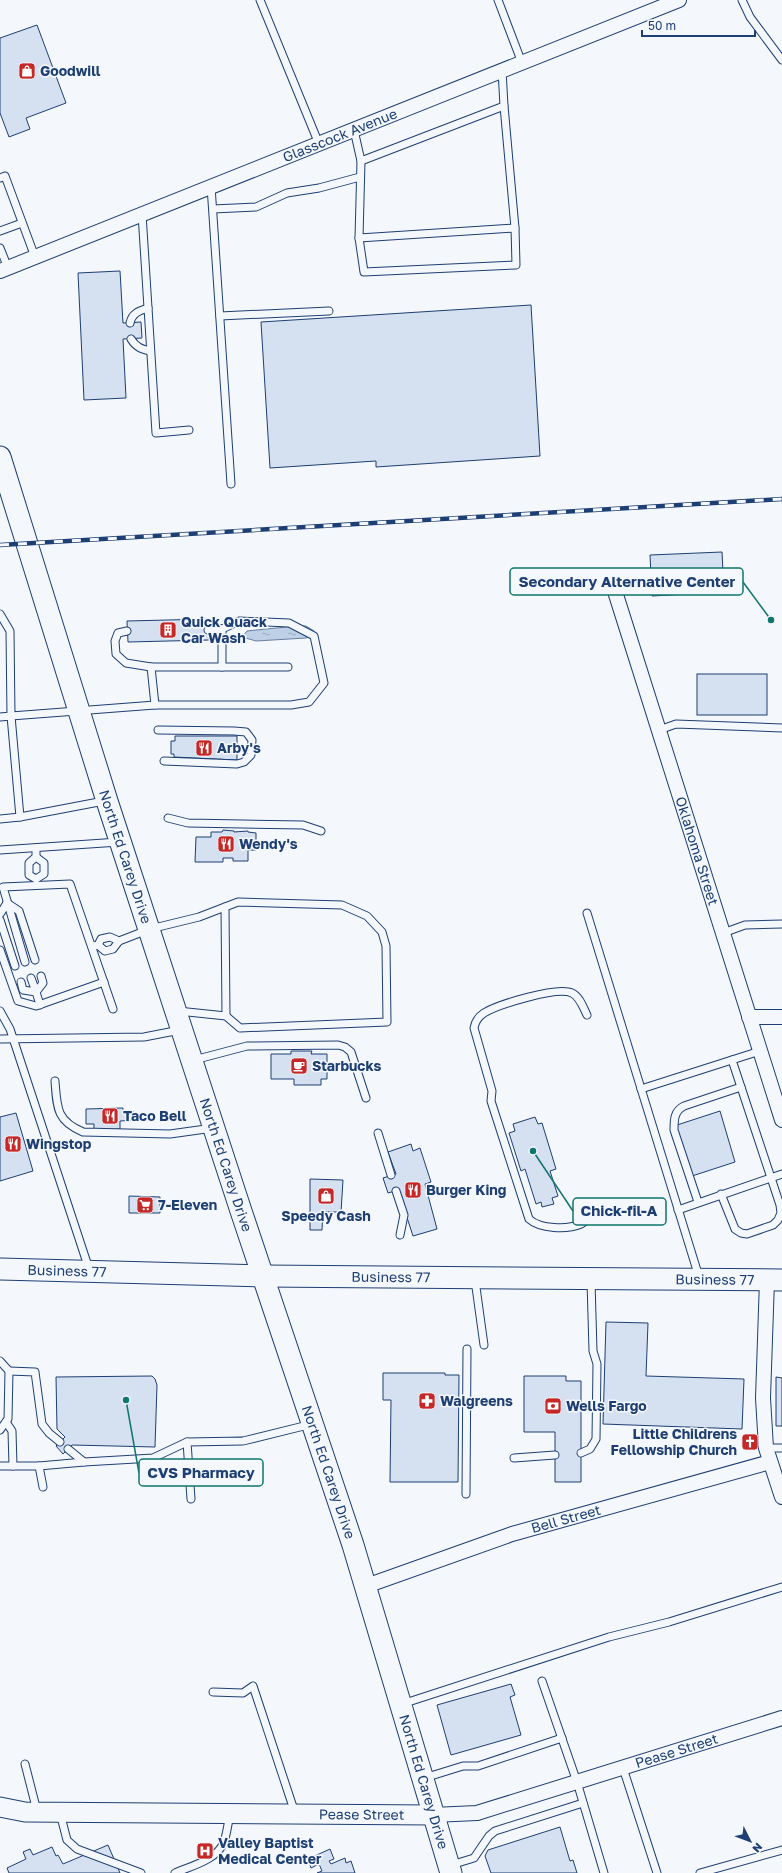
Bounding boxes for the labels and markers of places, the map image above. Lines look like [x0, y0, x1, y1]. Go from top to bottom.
shop icon: Goodwill [17, 61, 37, 81]
place label: Goodwill [40, 62, 101, 79]
callout: Secondary Alternative Center [510, 568, 743, 595]
place label: Quick Quack Car Wash [181, 613, 267, 646]
building icon: Quick Quack Car Wash [158, 620, 178, 640]
restaurant icon: Arby's [194, 738, 214, 758]
place label: Arby's [217, 739, 261, 756]
restaurant icon: Wendy's [216, 834, 236, 854]
place label: Wendy's [239, 835, 298, 852]
cafe icon: Starbucks [289, 1056, 309, 1076]
place label: Starbucks [312, 1057, 381, 1074]
restaurant icon: Taco Bell [100, 1106, 120, 1126]
place label: Taco Bell [123, 1107, 187, 1124]
restaurant icon: Wingstop [3, 1134, 23, 1154]
place label: Wingstop [26, 1135, 92, 1152]
restaurant icon: Burger King [403, 1180, 423, 1200]
place label: Burger King [426, 1181, 506, 1198]
shop icon: Speedy Cash [316, 1186, 336, 1206]
supermarket icon: 7-Eleven [135, 1195, 155, 1215]
place label: 7-Eleven [158, 1196, 217, 1213]
callout: Chick-fil-A [573, 1198, 666, 1225]
place label: Speedy Cash [281, 1207, 371, 1224]
pharmacy icon: Walgreens [417, 1391, 437, 1411]
place label: Walgreens [440, 1392, 513, 1409]
bank icon: Wells Fargo [543, 1396, 563, 1416]
place label: Wells Fargo [566, 1397, 647, 1414]
place label: Little Childrens Fellowship Church [611, 1425, 737, 1458]
church icon: Little Childrens Fellowship Church [740, 1432, 760, 1452]
callout: CVS Pharmacy [139, 1459, 263, 1486]
place label: Valley Baptist Medical Center [218, 1834, 322, 1867]
hospital icon: Valley Baptist Medical Center [195, 1841, 215, 1861]

